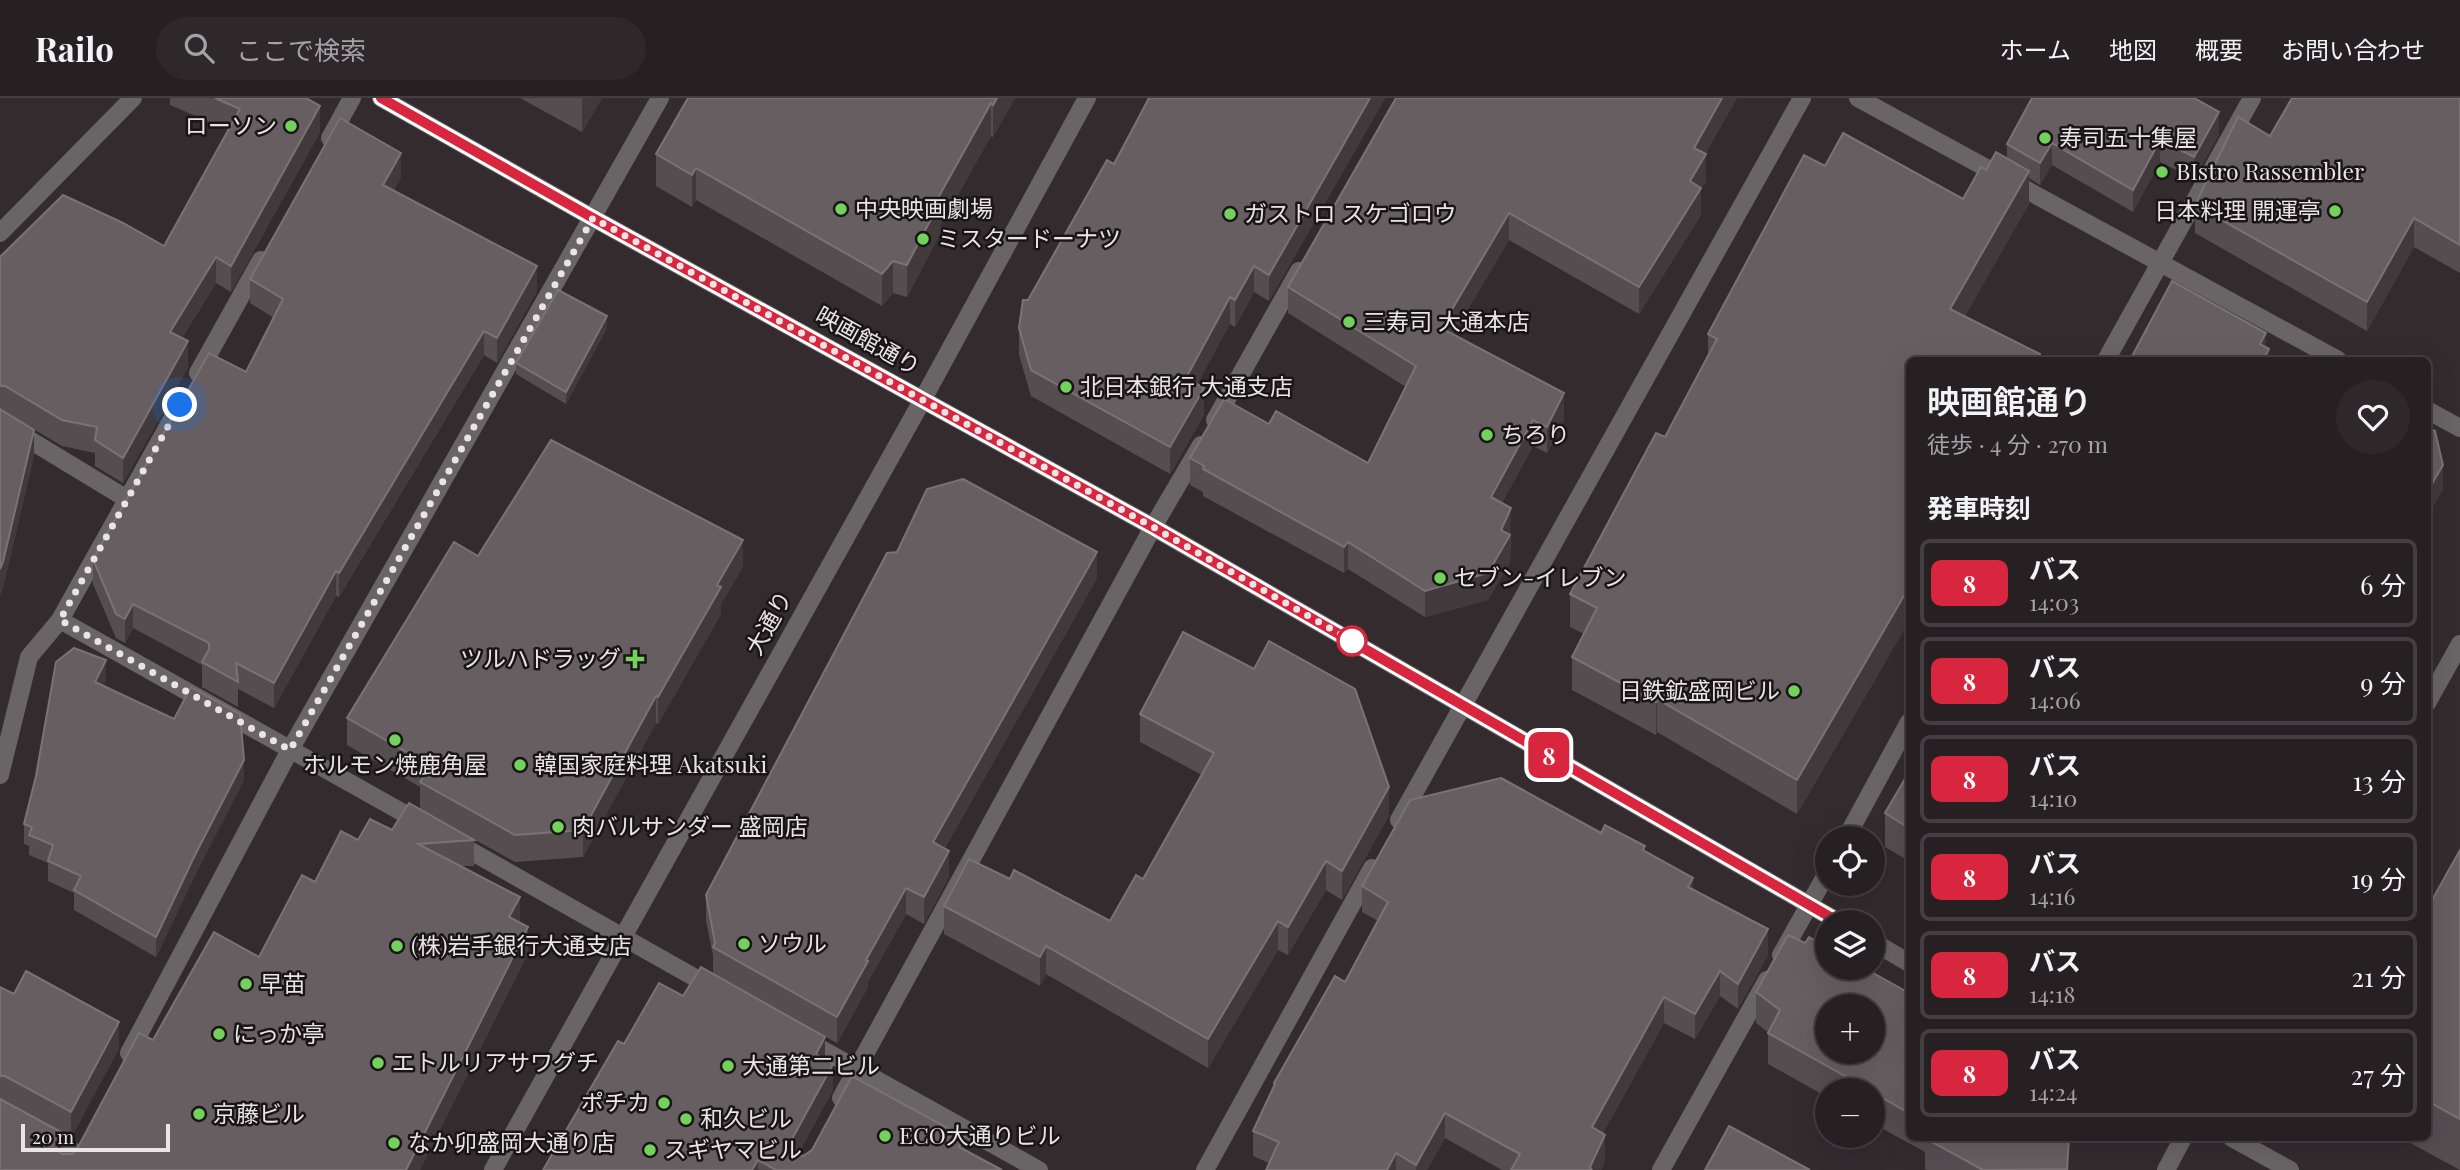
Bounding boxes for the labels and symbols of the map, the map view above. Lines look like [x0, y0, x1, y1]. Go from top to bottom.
place label: ローソン [185, 109, 277, 140]
marker: ローソン [283, 118, 299, 134]
place label: 寿司五十集屋 [2059, 121, 2197, 152]
marker: 寿司五十集屋 [2037, 130, 2053, 146]
place label: BIstro Rassembler [2176, 155, 2364, 186]
marker: BIstro Rassembler [2154, 164, 2170, 180]
place label: 中央映画劇場 [855, 192, 993, 223]
place label: 日本料理 開運亭 [2154, 194, 2321, 225]
place label: ガストロ スケゴロウ [1244, 197, 1457, 228]
marker: 中央映画劇場 [833, 201, 849, 217]
marker: 日本料理 開運亭 [2327, 203, 2343, 219]
marker: ガストロ スケゴロウ [1222, 206, 1238, 222]
place label: ミスタードーナツ [937, 222, 1121, 253]
marker: ミスタードーナツ [915, 231, 931, 247]
street label: 映画館通り [811, 298, 927, 381]
place label: 三寿司 大通本店 [1363, 305, 1530, 336]
marker: 三寿司 大通本店 [1341, 314, 1357, 330]
place label: 北日本銀行 大通支店 [1080, 370, 1293, 401]
marker: 北日本銀行 大通支店 [1058, 379, 1074, 395]
your location [162, 387, 197, 422]
place label: ちろり [1501, 418, 1570, 449]
marker: ちろり [1479, 427, 1495, 443]
place label: セブン-イレブン [1454, 561, 1626, 592]
marker: セブン-イレブン [1432, 570, 1448, 586]
street label: 大通り [737, 585, 798, 660]
unlabelled marker [1337, 626, 1367, 656]
place label: ツルハドラッグ [460, 642, 621, 673]
marker: ツルハドラッグ [627, 651, 643, 667]
place label: 日鉄鉱盛岡ビル [1619, 674, 1780, 705]
marker: 日鉄鉱盛岡ビル [1786, 683, 1802, 699]
marker: ホルモン焼鹿角屋 [387, 732, 403, 748]
line badge: 8 [1526, 732, 1572, 778]
place label: ホルモン焼鹿角屋 [303, 748, 487, 779]
place label: 韓国家庭料理 Akatsuki [534, 748, 768, 779]
marker: 韓国家庭料理 Akatsuki [512, 757, 528, 773]
place label: 肉バルサンダー 盛岡店 [572, 810, 808, 841]
marker: 肉バルサンダー 盛岡店 [550, 819, 566, 835]
place label: ソウル [758, 927, 827, 958]
place label: (株)岩手銀行大通支店 [411, 929, 632, 960]
marker: ソウル [736, 936, 752, 952]
marker: (株)岩手銀行大通支店 [389, 938, 405, 954]
place label: 早苗 [260, 967, 306, 998]
marker: 早苗 [238, 976, 254, 992]
place label: にっか亭 [233, 1017, 325, 1048]
marker: にっか亭 [211, 1026, 227, 1042]
place label: エトルリアサワグチ [392, 1046, 599, 1077]
place label: 大通第二ビル [742, 1049, 880, 1080]
marker: エトルリアサワグチ [370, 1055, 386, 1071]
marker: 大通第二ビル [720, 1058, 736, 1074]
place label: ポチカ [581, 1086, 650, 1117]
marker: ポチカ [656, 1095, 672, 1111]
place label: 京藤ビル [213, 1097, 305, 1128]
place label: 和久ビル [700, 1102, 792, 1133]
marker: 京藤ビル [191, 1106, 207, 1122]
marker: 和久ビル [678, 1111, 694, 1127]
place label: ECO大通りビル [899, 1119, 1061, 1150]
scale bar [21, 1121, 170, 1153]
place label: なか卯盛岡大通り店 [408, 1126, 615, 1157]
marker: ECO大通りビル [877, 1128, 893, 1144]
place label: スギヤマビル [664, 1133, 802, 1164]
marker: なか卯盛岡大通り店 [386, 1135, 402, 1151]
marker: スギヤマビル [642, 1142, 658, 1158]

